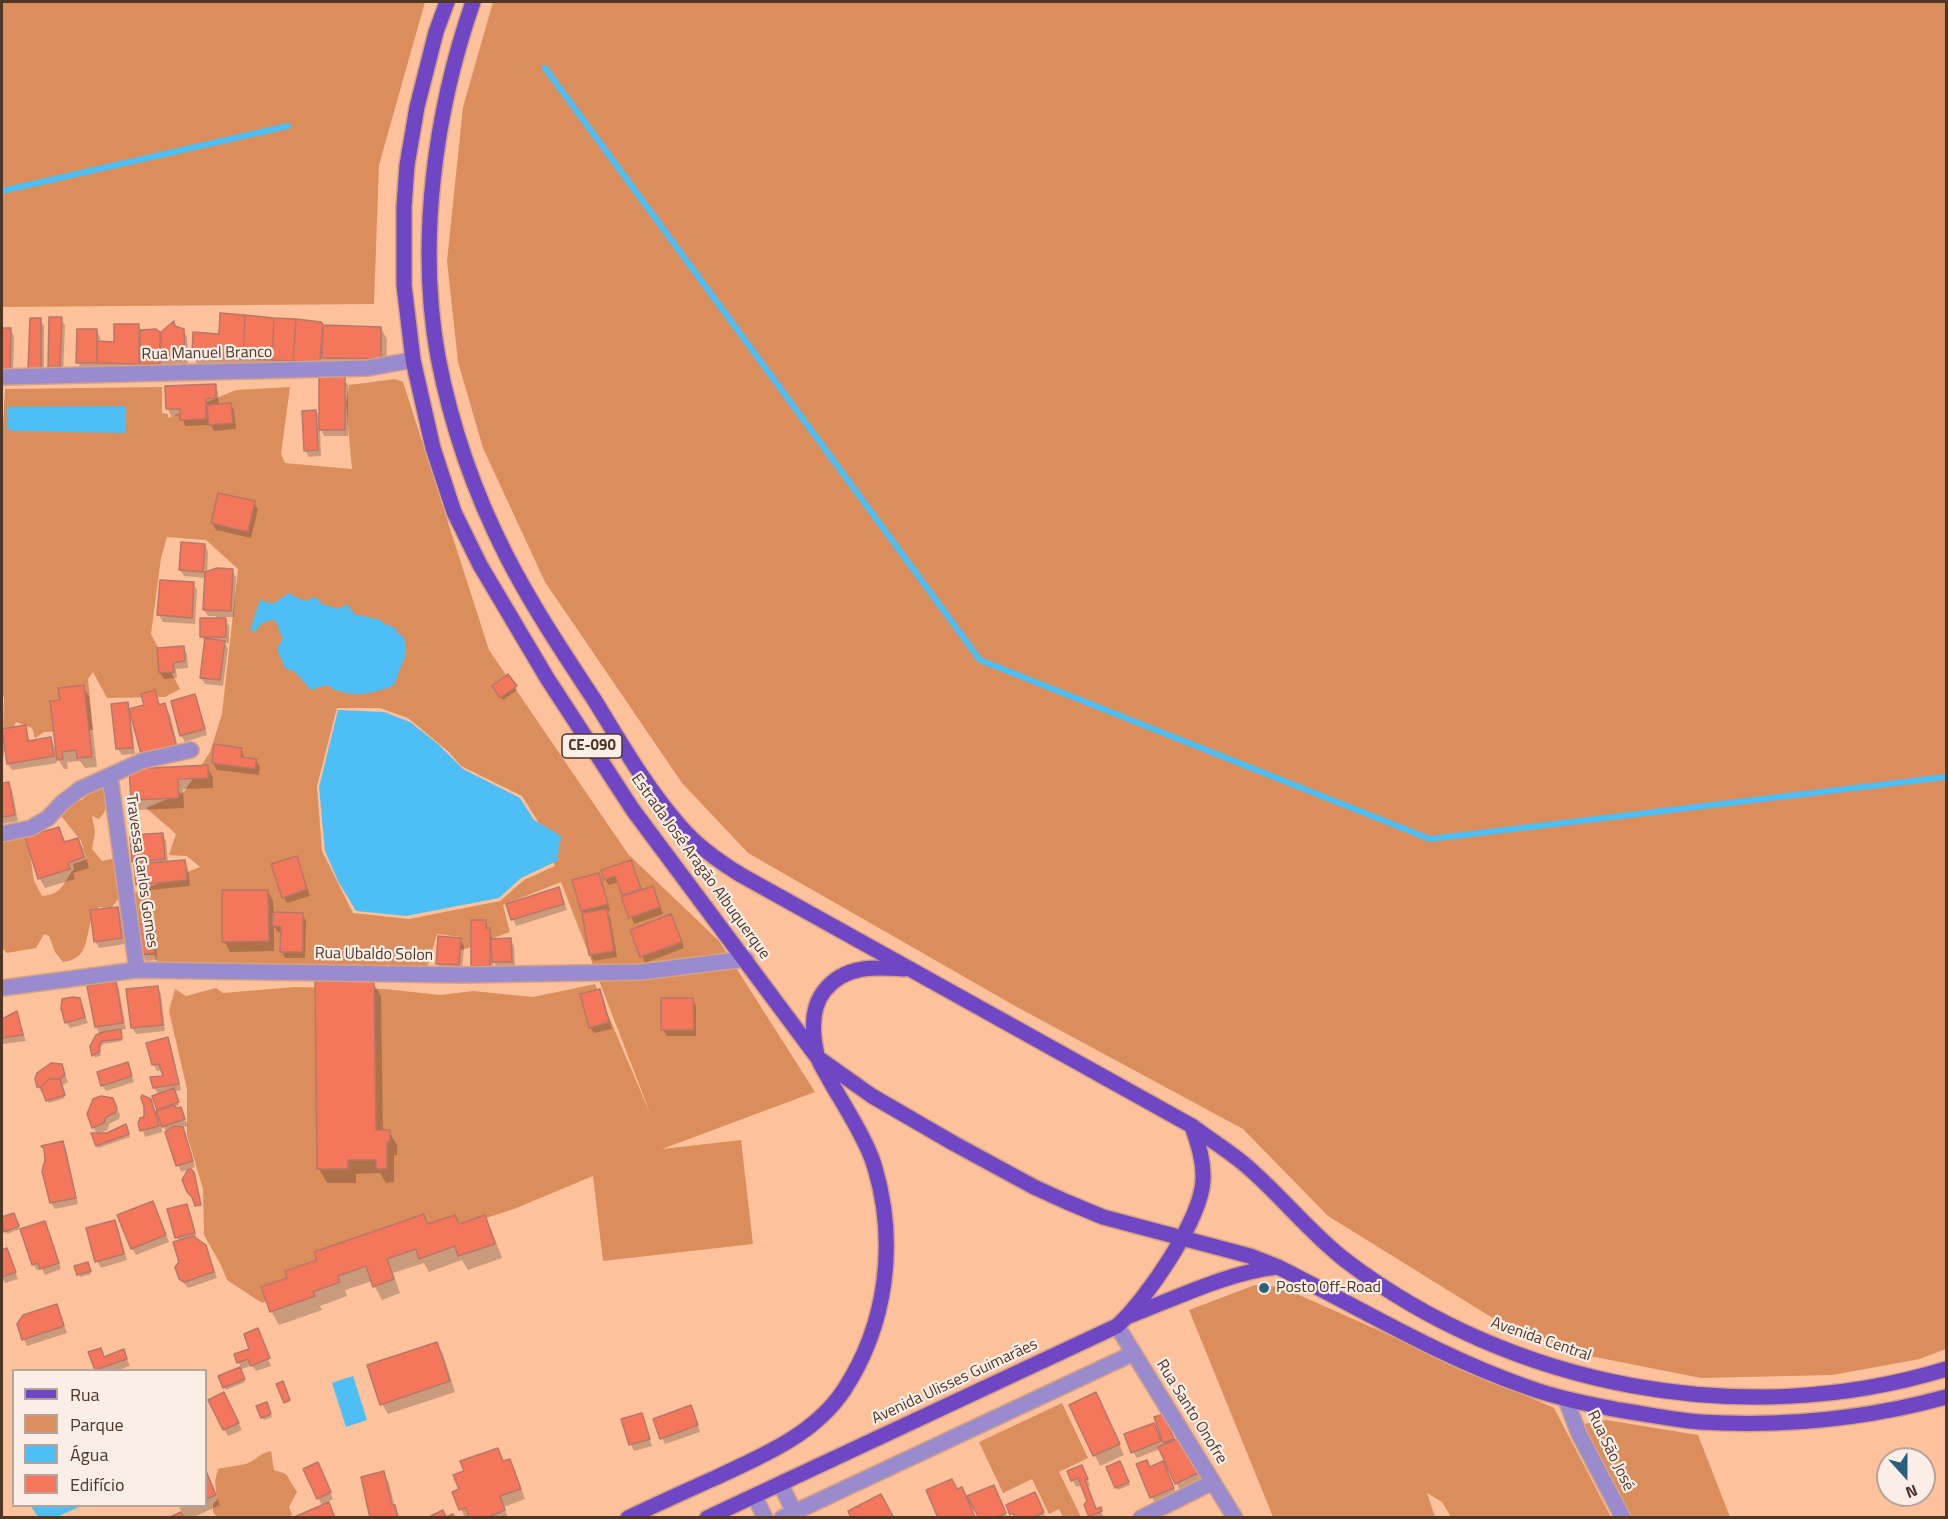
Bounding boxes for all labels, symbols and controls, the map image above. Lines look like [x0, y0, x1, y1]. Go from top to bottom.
street label: Rua Manuel Branco [141, 343, 273, 365]
road number: CE-090 [562, 734, 622, 758]
street label: Estrada José Aragão Albuquerque [626, 771, 774, 963]
street label: Travessa Carlos Gomes [121, 793, 161, 949]
street label: Rua Ubaldo Solon [315, 944, 433, 966]
place label: Posto Off-Road [1276, 1278, 1381, 1298]
marker: Posto Off-Road [1257, 1281, 1271, 1295]
street label: Avenida Central [1488, 1314, 1594, 1366]
street label: Avenida Ulisses Guimarães [869, 1335, 1041, 1429]
street label: Rua Santo Onofre [1151, 1356, 1231, 1468]
legend [12, 1369, 207, 1507]
text: Rua [70, 1381, 100, 1408]
street label: Rua São José [1582, 1408, 1638, 1494]
text: Parque [70, 1411, 124, 1438]
text: Água [70, 1441, 108, 1468]
north arrow [1876, 1447, 1936, 1507]
text: Edifício [70, 1471, 124, 1498]
text: N [1902, 1479, 1921, 1505]

